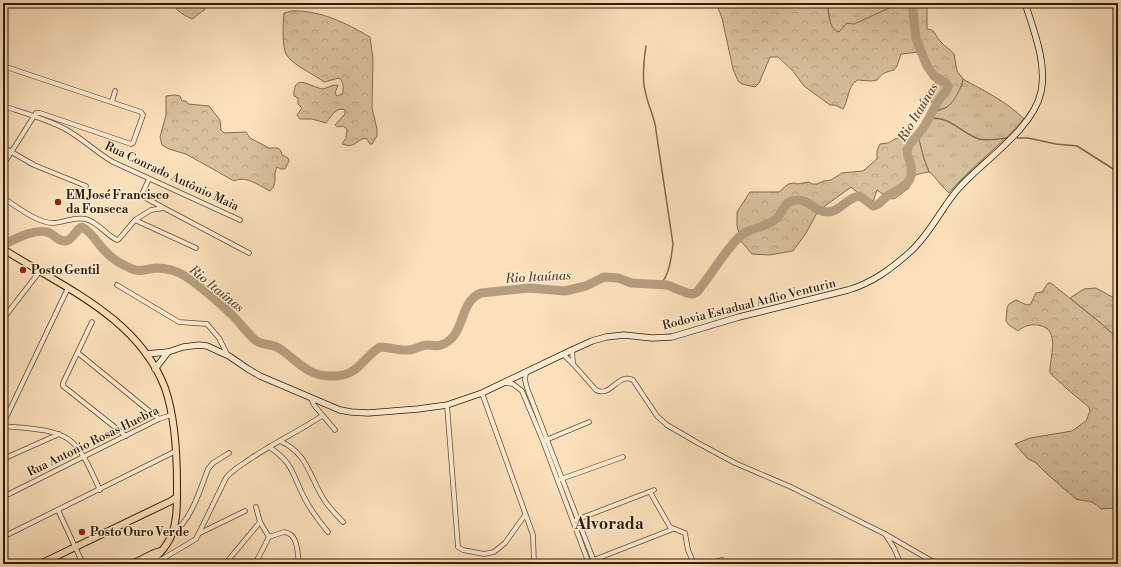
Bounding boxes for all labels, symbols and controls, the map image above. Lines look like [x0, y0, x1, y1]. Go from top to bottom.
water label: Rio Itaúnas [894, 80, 942, 146]
street label: Rua Conrado Antônio Maia [102, 139, 242, 215]
place label: EM José Francisco da Fonseca [66, 188, 169, 217]
marker: EM José Francisco da Fonseca [53, 197, 63, 207]
water label: Rio Itaúnas [185, 261, 247, 316]
place label: Posto Gentil [31, 263, 100, 278]
marker: Posto Gentil [18, 265, 28, 275]
water label: Rio Itaúnas [504, 267, 571, 287]
street label: Rodovia Estadual Atílio Venturin [661, 276, 837, 333]
street label: Rua Antonio Rosas Huebra [25, 403, 162, 480]
district label: Alvorada [573, 514, 644, 534]
place label: Posto Ouro Verde [90, 525, 190, 540]
marker: Posto Ouro Verde [77, 527, 87, 537]

